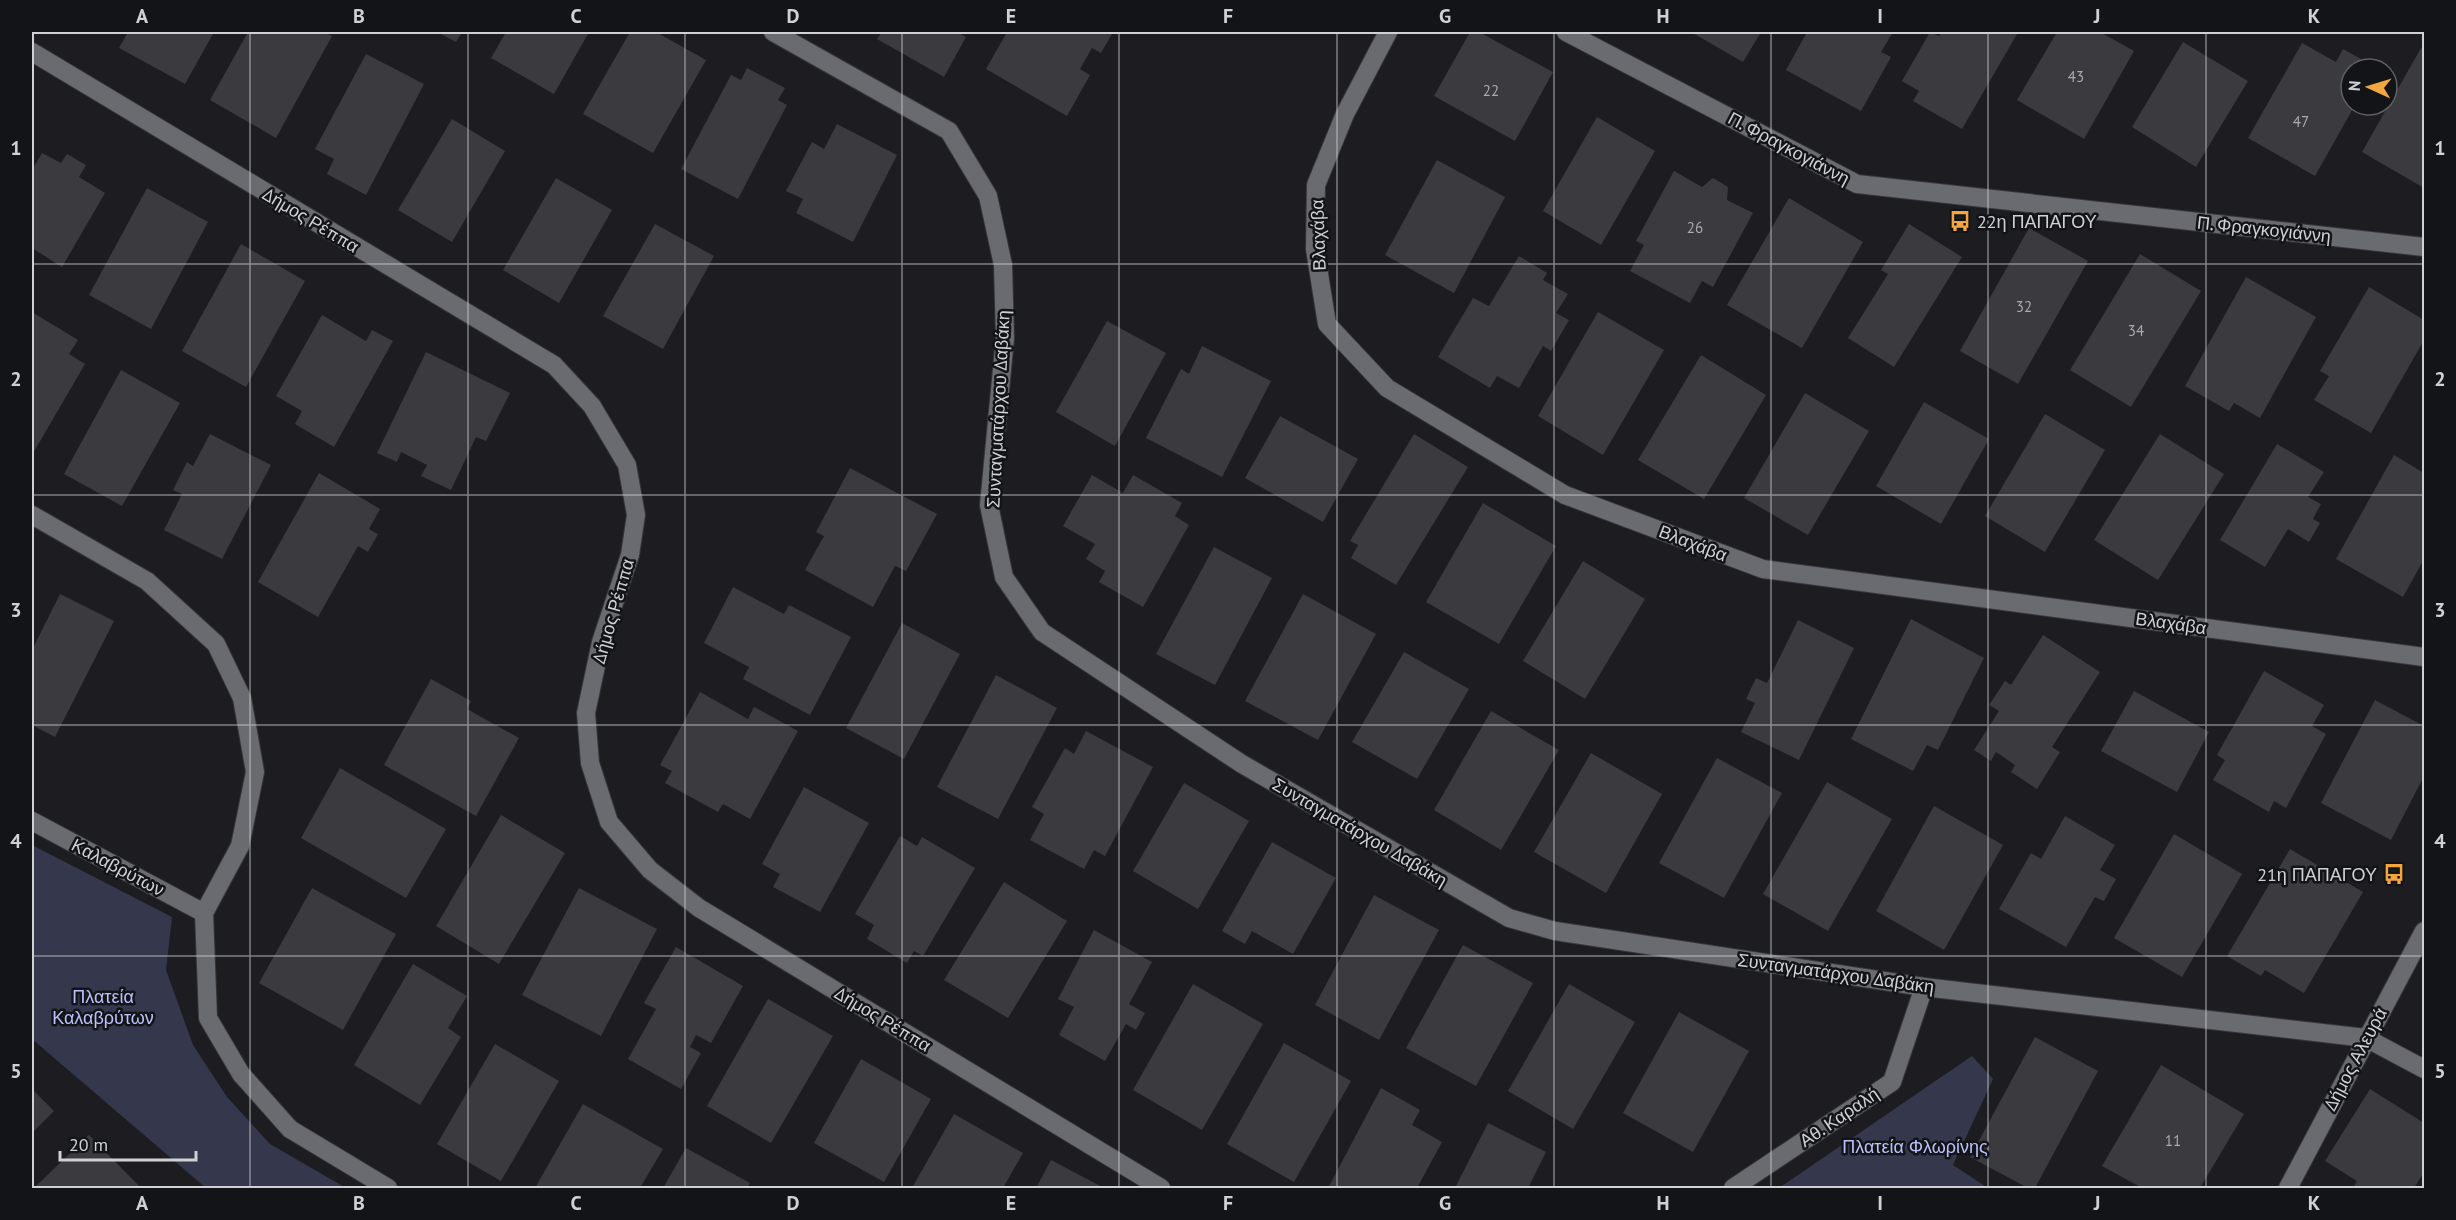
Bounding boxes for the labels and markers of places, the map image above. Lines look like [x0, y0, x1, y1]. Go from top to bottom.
bus stop icon: 22η ΠΑΠΑΓΟΥ [1948, 209, 1972, 233]
place label: 22η ΠΑΠΑΓΟΥ [1977, 210, 2097, 233]
bus stop icon: 21η ΠΑΠΑΓΟΥ [2382, 862, 2406, 886]
place label: 21η ΠΑΠΑΓΟΥ [2257, 863, 2377, 886]

